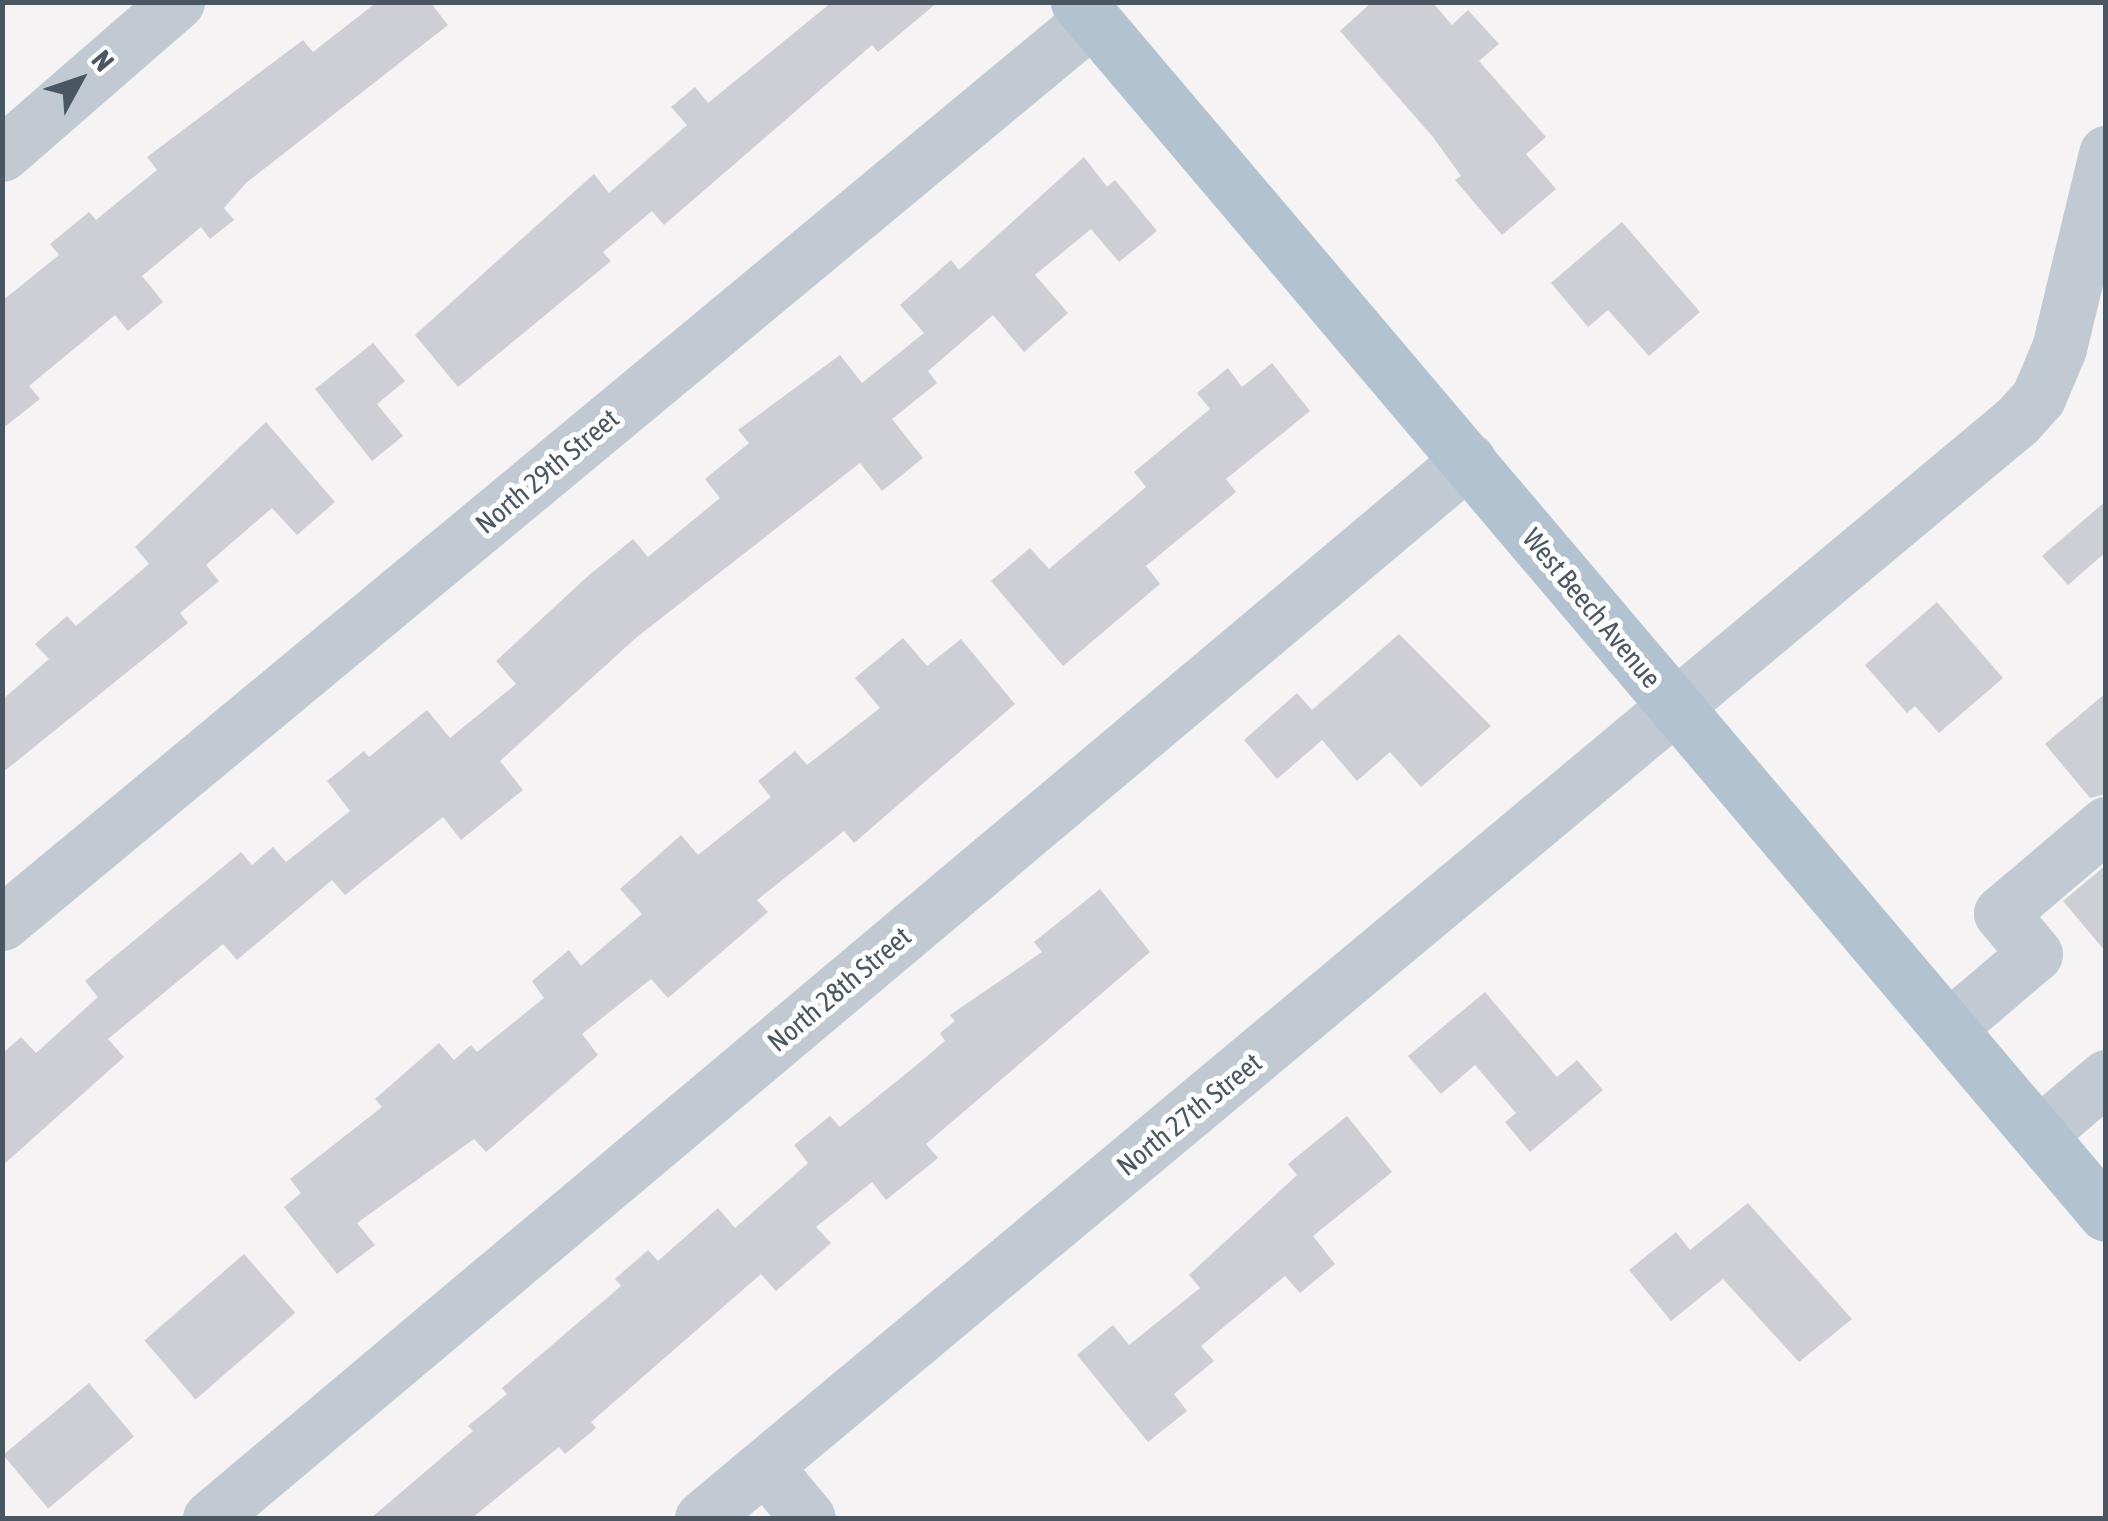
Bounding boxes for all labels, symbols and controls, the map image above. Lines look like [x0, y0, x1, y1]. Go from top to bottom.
north arrow [30, 30, 130, 130]
text: N [85, 44, 121, 77]
street label: North 29th Street [469, 401, 625, 541]
street label: West Beech Avenue [1516, 521, 1668, 695]
street label: North 28th Street [761, 919, 917, 1059]
street label: North 27th Street [1110, 1045, 1268, 1183]

